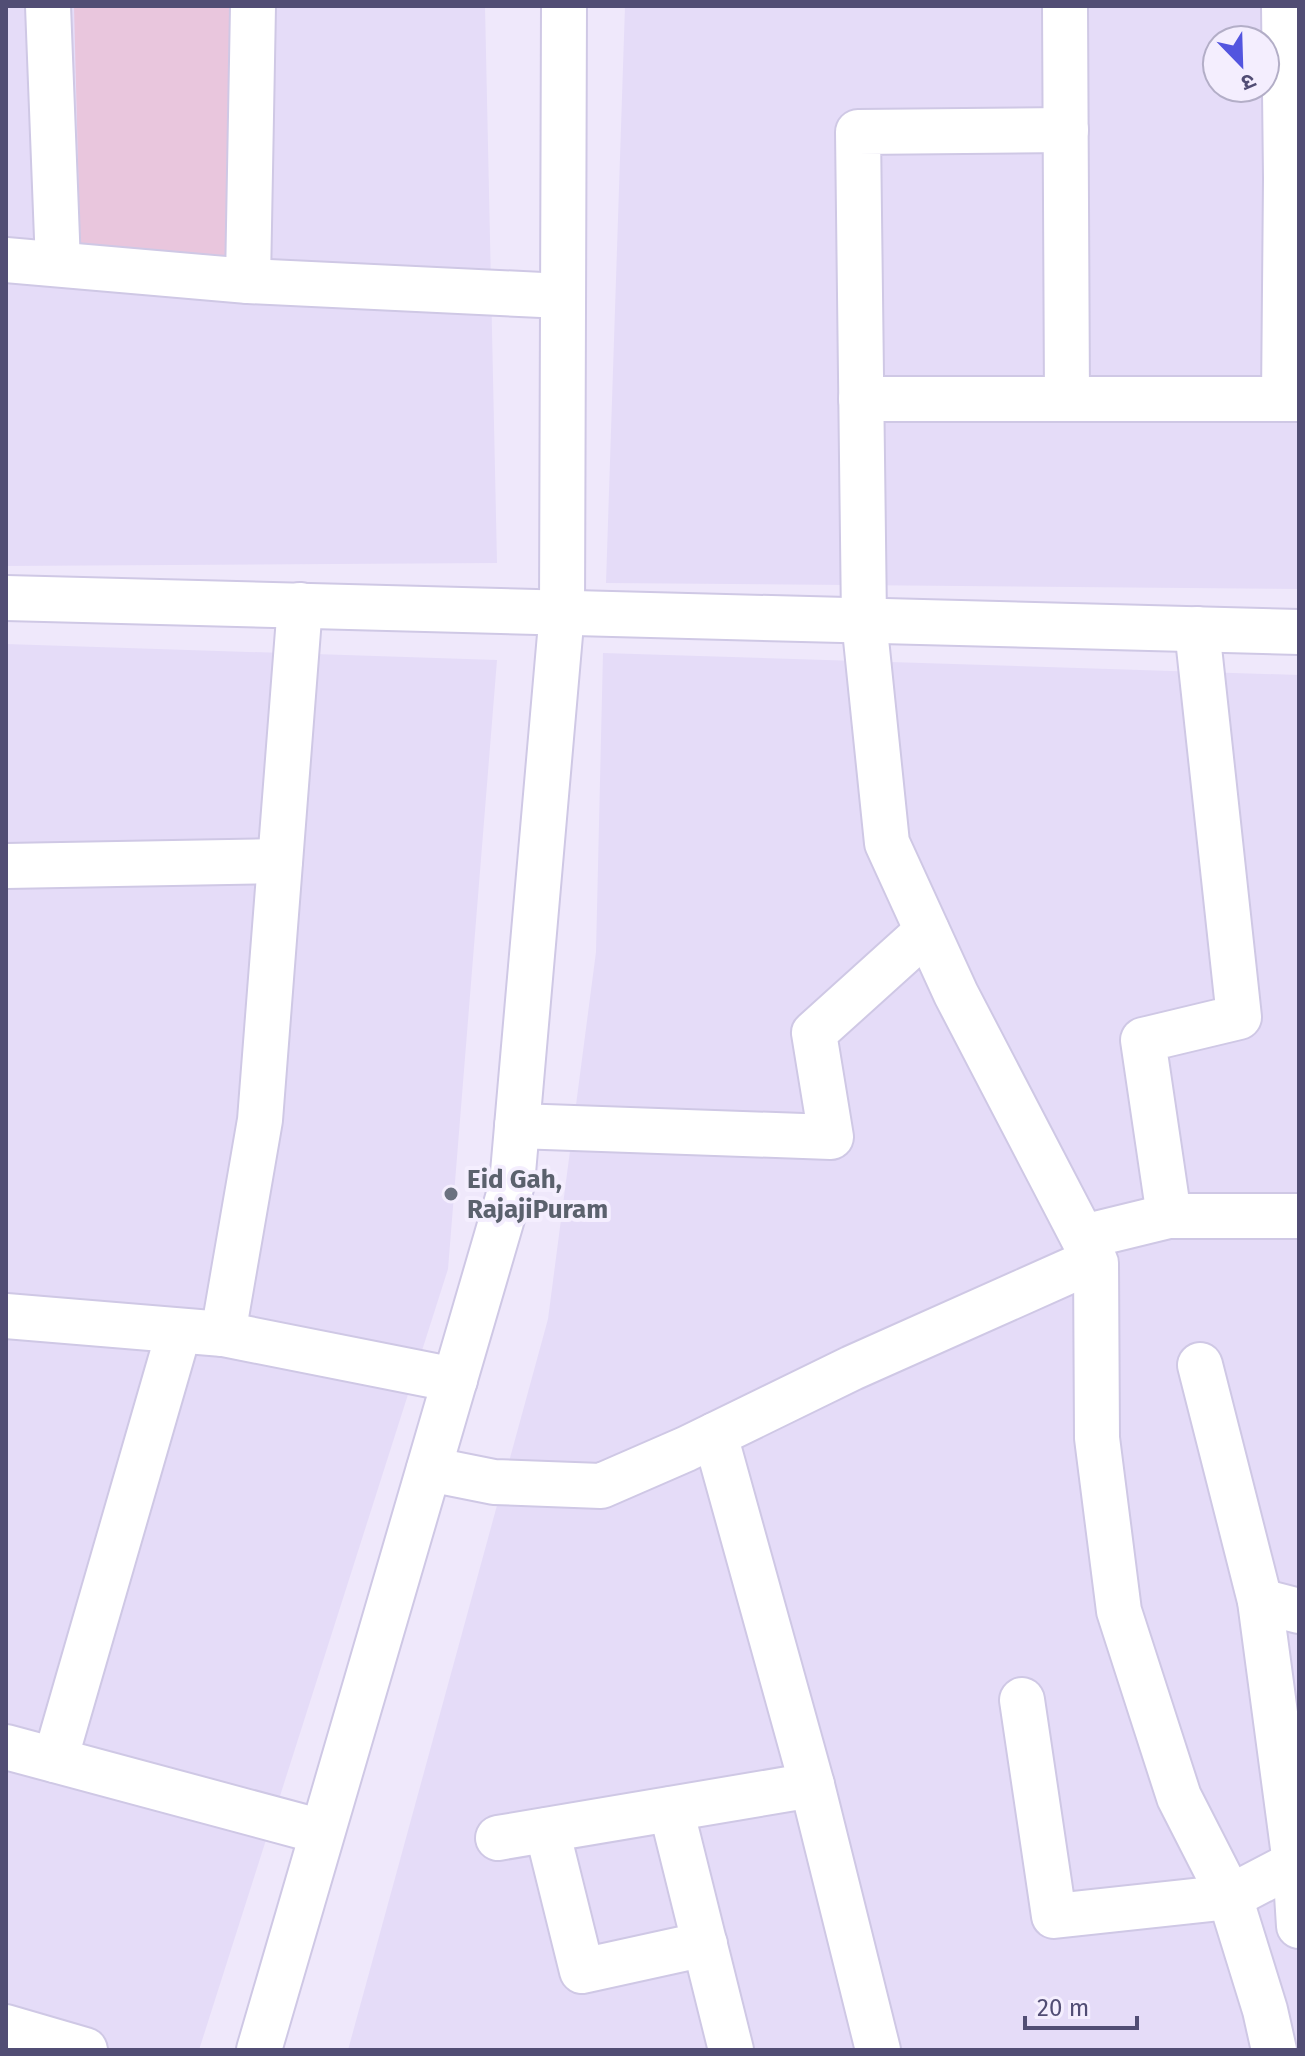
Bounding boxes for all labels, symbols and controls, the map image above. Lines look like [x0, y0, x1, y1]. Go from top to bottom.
north arrow [1201, 24, 1281, 104]
text: उ [1236, 67, 1260, 97]
place label: Eid Gah, RajajiPuram [467, 1164, 608, 1225]
marker: Eid Gah, RajajiPuram [442, 1185, 460, 1203]
scale bar [1025, 1980, 1137, 2030]
text: 20 m [1037, 1994, 1089, 2022]

